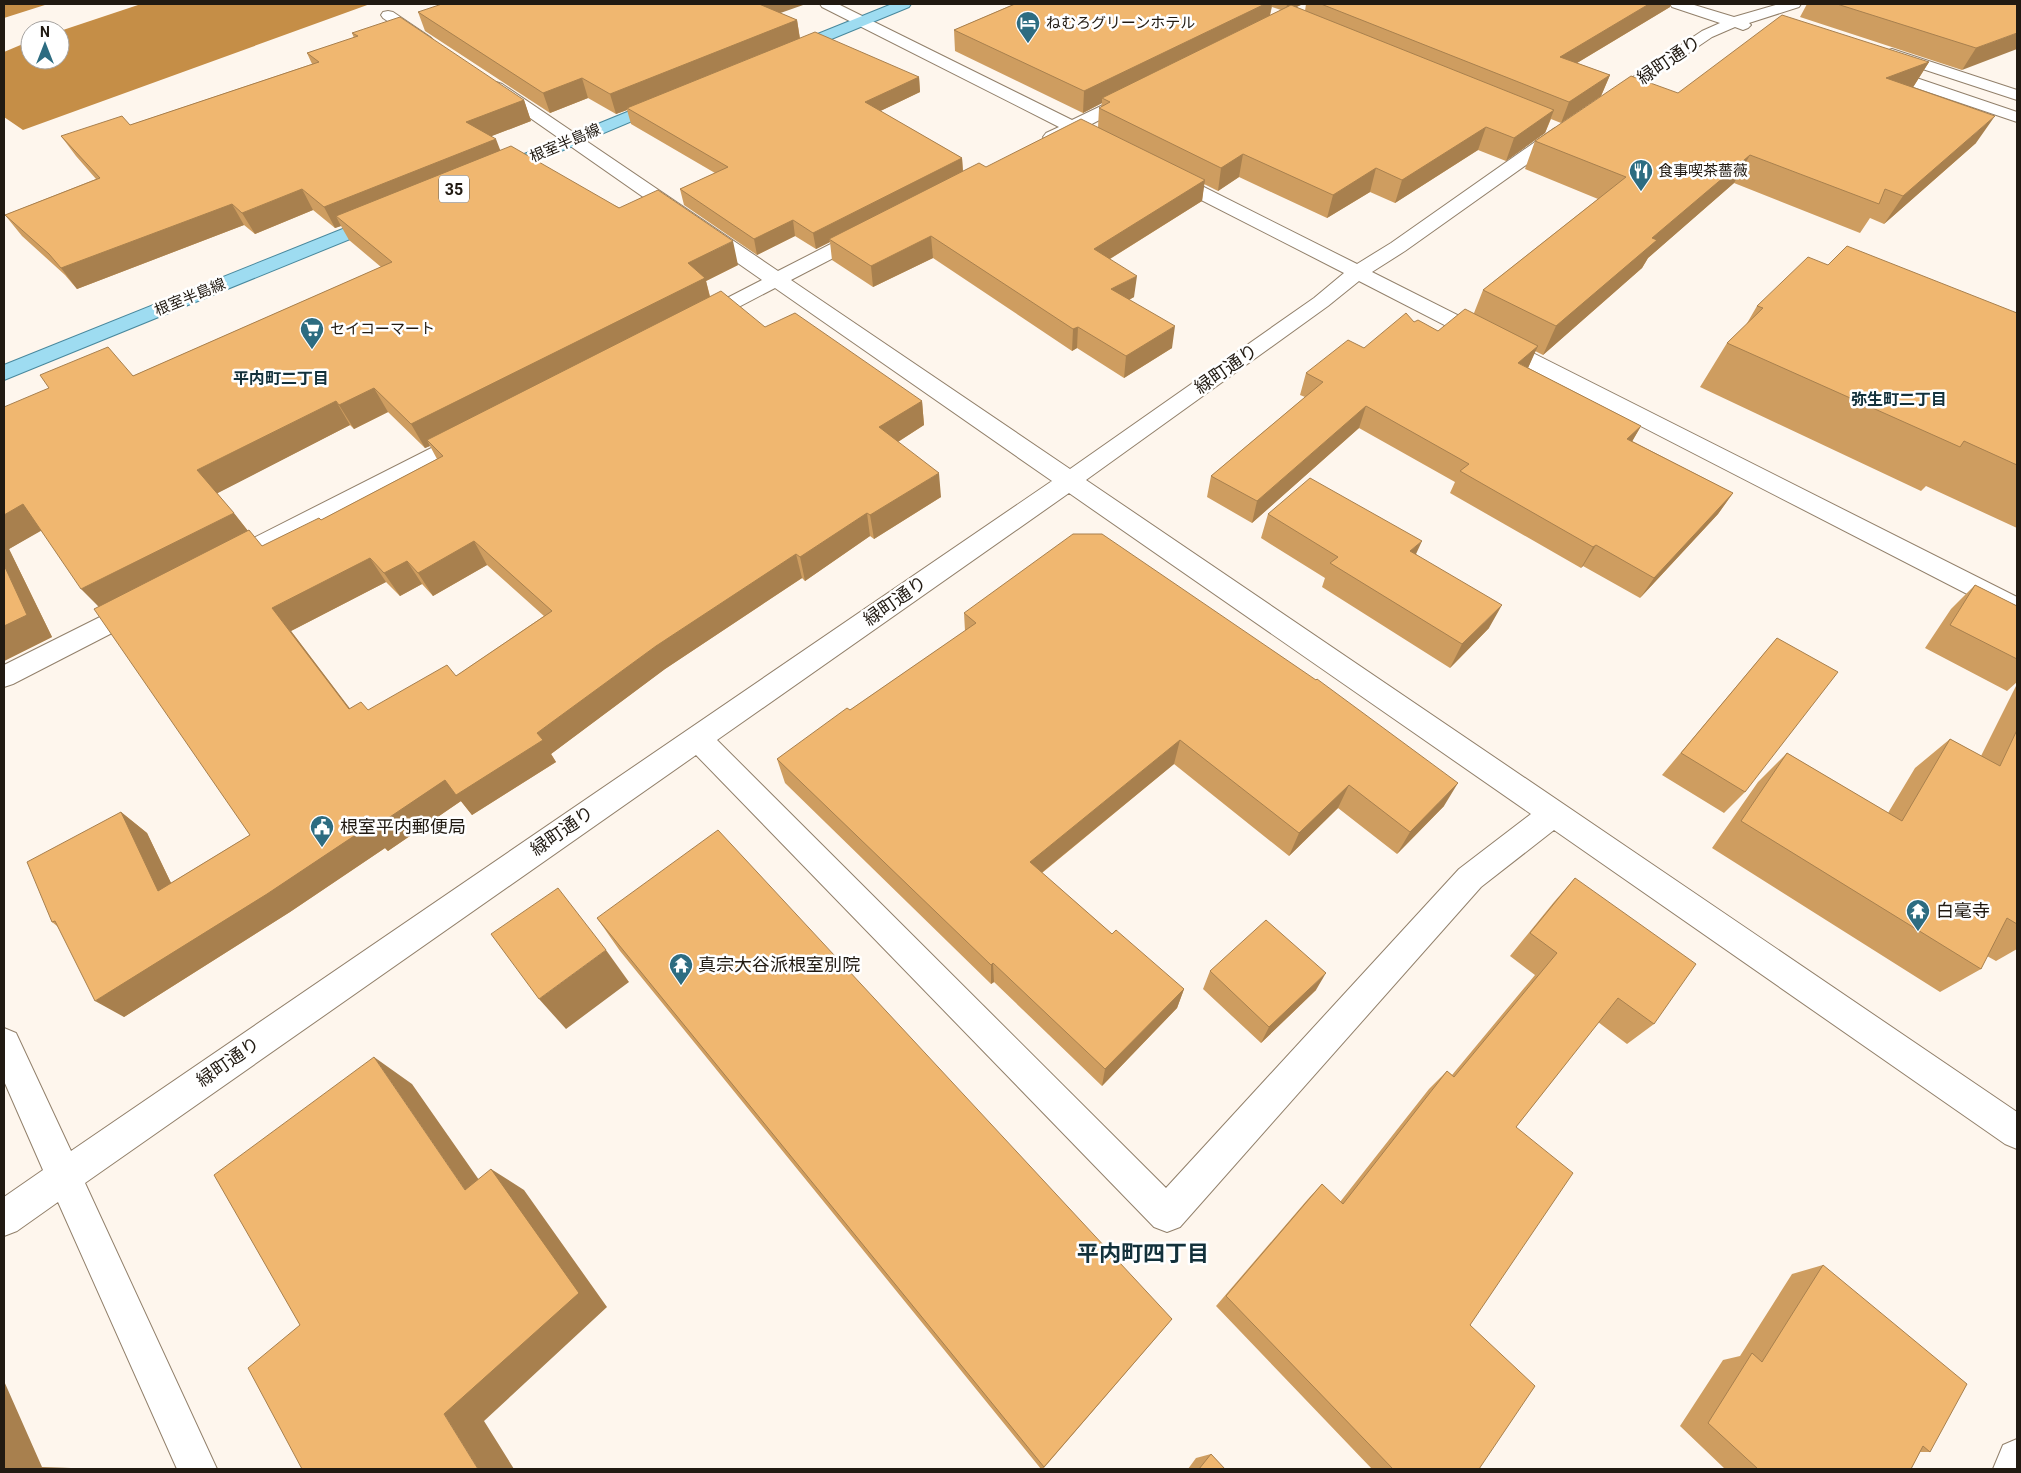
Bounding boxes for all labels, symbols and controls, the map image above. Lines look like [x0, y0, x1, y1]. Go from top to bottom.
hotel icon: ねむろグリーンホテル [1015, 10, 1041, 44]
place label: ねむろグリーンホテル [1046, 14, 1195, 32]
north arrow [20, 20, 70, 70]
text: N [40, 24, 50, 40]
street label: 緑町通り [1633, 31, 1704, 88]
street label: 根室半島線 [527, 120, 603, 166]
restaurant icon: 食事喫茶薔薇 [1628, 158, 1654, 192]
place label: 食事喫茶薔薇 [1658, 162, 1748, 180]
road number: 35 [439, 175, 469, 202]
street label: 根室半島線 [152, 275, 228, 319]
supermarket icon: セイコーマート [299, 316, 325, 350]
place label: セイコーマート [330, 320, 435, 338]
street label: 緑町通り [1190, 339, 1261, 398]
district label: 平内町二丁目 [233, 369, 329, 388]
district label: 弥生町二丁目 [1851, 390, 1947, 409]
street label: 緑町通り [859, 571, 930, 630]
street label: 緑町通り [526, 801, 597, 860]
public building icon: 根室平内郵便局 [309, 814, 335, 848]
place label: 根室平内郵便局 [340, 816, 466, 837]
temple icon: 白毫寺 [1905, 898, 1931, 932]
place label: 白毫寺 [1936, 900, 1990, 921]
temple icon: 真宗大谷派根室別院 [668, 952, 694, 986]
place label: 真宗大谷派根室別院 [698, 954, 860, 975]
street label: 緑町通り [192, 1032, 263, 1091]
district label: 平内町四丁目 [1077, 1241, 1209, 1266]

